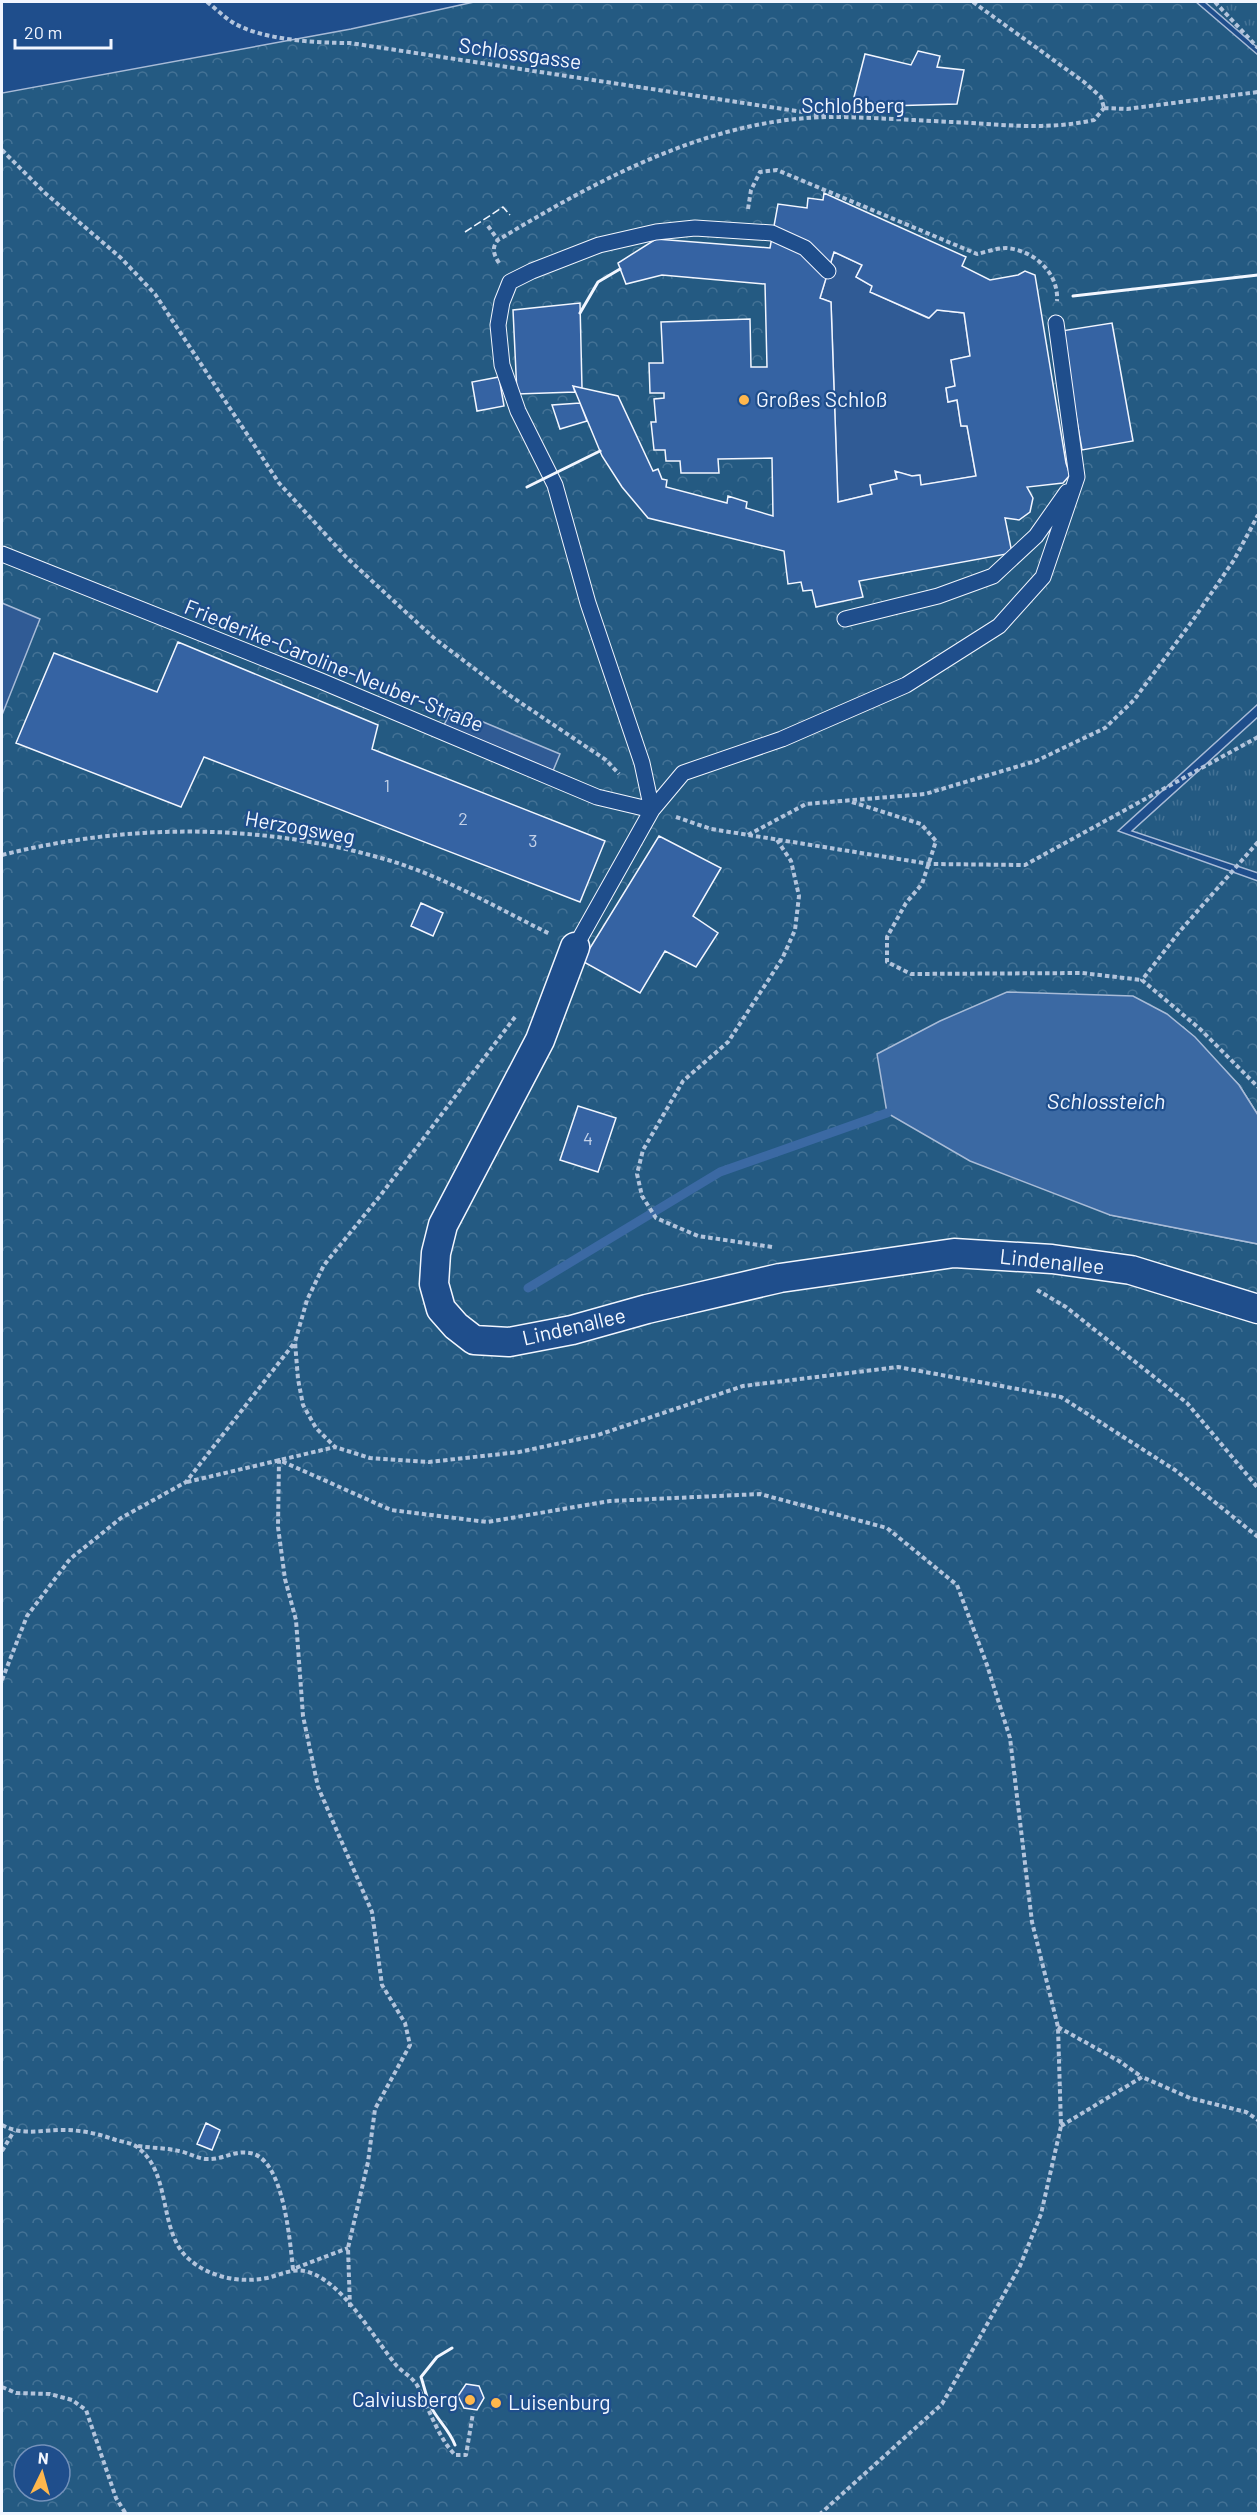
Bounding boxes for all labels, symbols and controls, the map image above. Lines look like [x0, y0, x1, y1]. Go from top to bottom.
scale bar [15, 12, 111, 50]
text: 20 m [24, 21, 62, 43]
street label: Schlossgasse [457, 32, 583, 74]
street label: Schloßberg [801, 92, 905, 117]
place label: Großes Schloß [756, 386, 887, 411]
marker: Großes Schloß [737, 393, 751, 407]
street label: Friederike-Caroline-Neuber-Straße [181, 593, 488, 736]
house number: 1 [384, 774, 390, 796]
street label: Herzogsweg [243, 805, 357, 848]
house number: 2 [458, 807, 468, 829]
house number: 3 [528, 829, 538, 851]
water label: Schlossteich [1047, 1087, 1165, 1113]
house number: 4 [583, 1127, 593, 1149]
street label: Lindenallee [999, 1243, 1106, 1278]
street label: Lindenallee [520, 1302, 628, 1350]
place label: Calviusberg [352, 2386, 458, 2411]
place label: Luisenburg [508, 2389, 610, 2414]
marker: Calviusberg [463, 2393, 477, 2407]
marker: Luisenburg [489, 2396, 503, 2410]
north arrow [12, 2443, 72, 2503]
text: N [37, 2448, 49, 2467]

